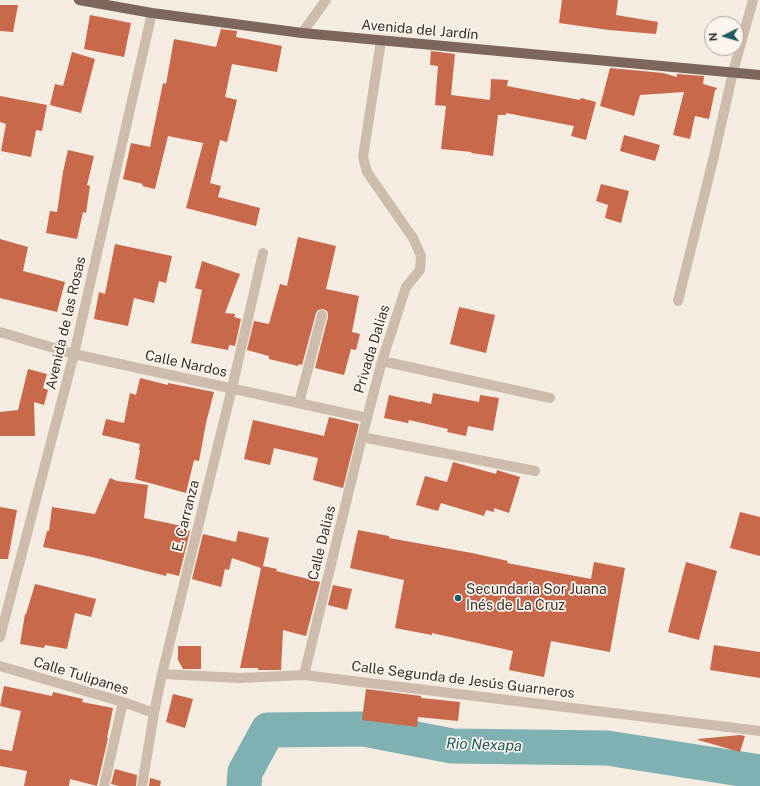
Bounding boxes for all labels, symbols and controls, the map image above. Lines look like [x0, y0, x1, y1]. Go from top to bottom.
north arrow [704, 16, 744, 56]
street label: Avenida del Jardín [361, 17, 479, 43]
text: N [707, 32, 719, 42]
street label: Avenida de las Rosas [43, 255, 89, 391]
street label: Privada Dalias [351, 303, 393, 395]
street label: Calle Nardos [143, 347, 229, 381]
street label: E. Carranza [169, 478, 203, 554]
street label: Calle Dalias [305, 504, 339, 582]
place label: Secundaria Sor Juana Inés de La Cruz [466, 582, 607, 614]
marker: Secundaria Sor Juana Inés de La Cruz [453, 593, 463, 603]
street label: Calle Tulipanes [31, 653, 131, 699]
street label: Calle Segunda de Jesús Guarneros [350, 658, 576, 702]
water label: Rio Nexapa [446, 735, 522, 755]

